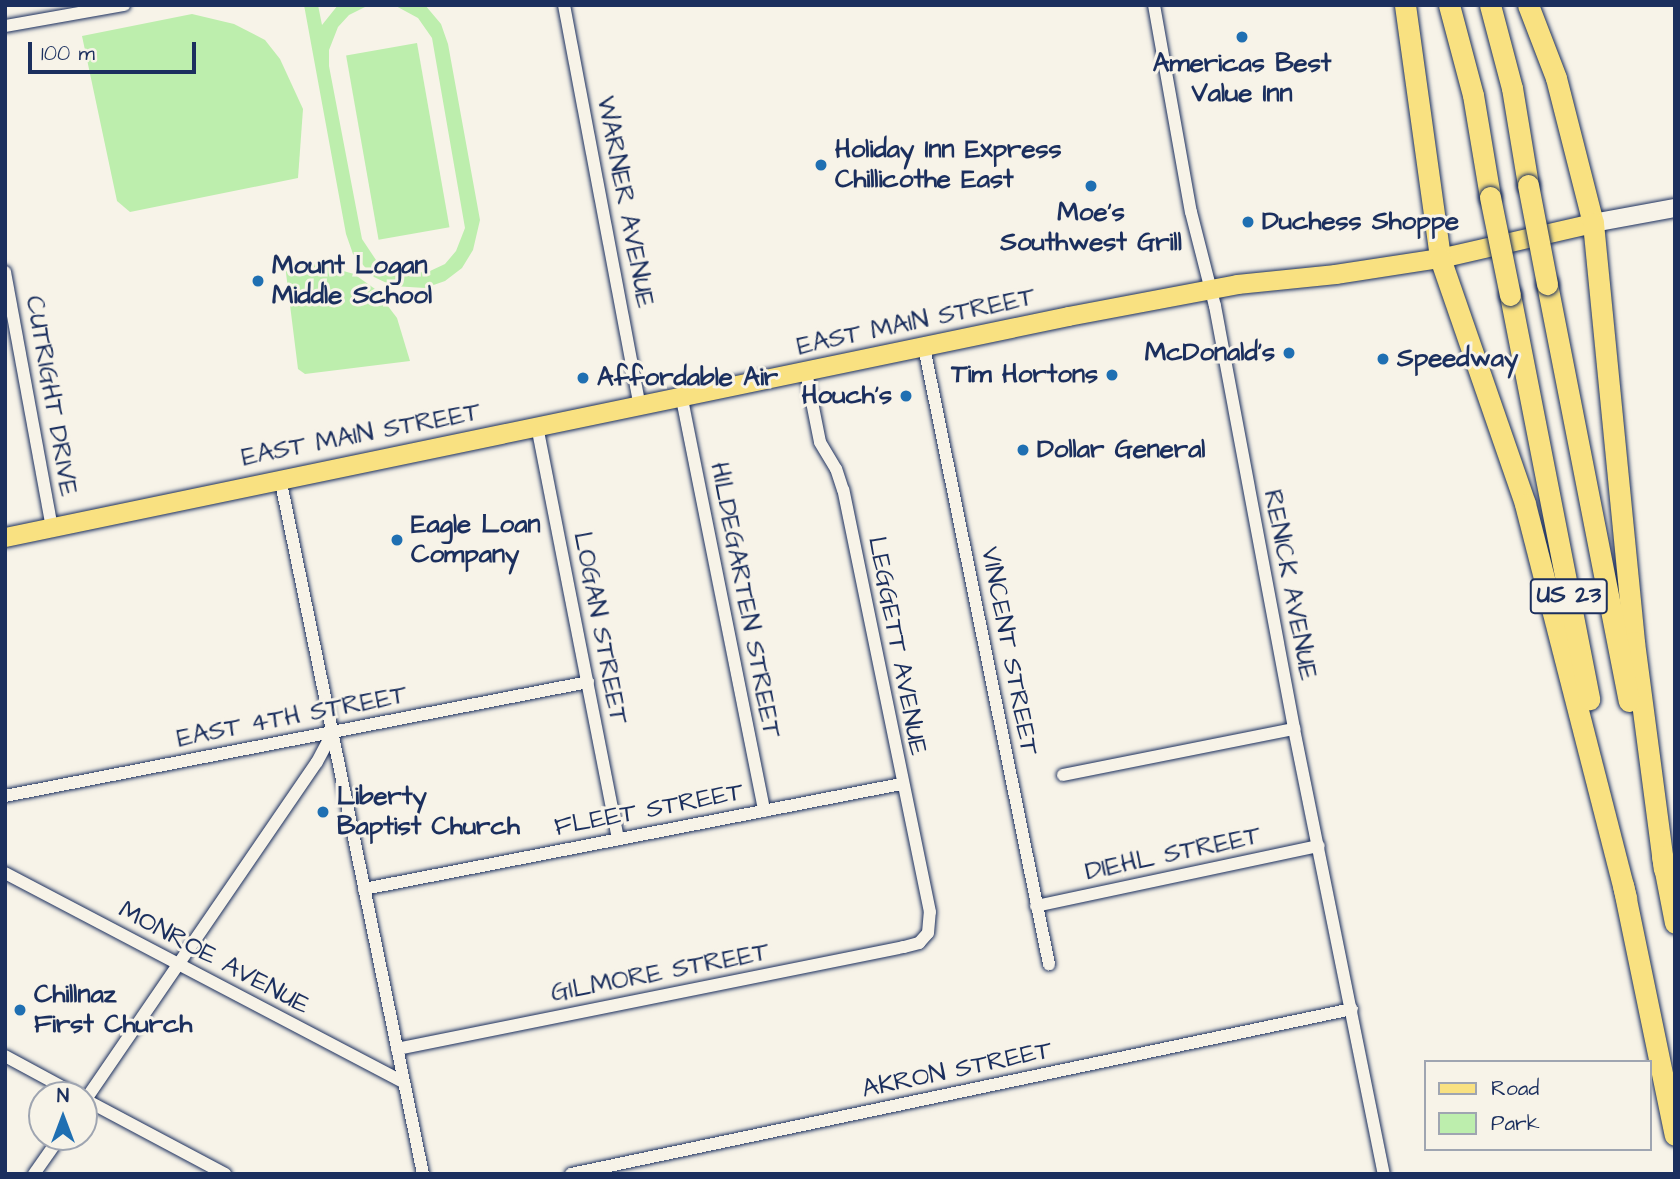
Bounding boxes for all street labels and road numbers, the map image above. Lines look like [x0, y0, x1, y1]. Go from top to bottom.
street label: WARNER AVENUE [589, 94, 661, 310]
street label: EAST MAIN STREET [794, 282, 1038, 362]
street label: CUTRIGHT DRIVE [18, 293, 84, 499]
street label: EAST MAIN STREET [239, 397, 483, 473]
street label: HILDEGARTEN STREET [703, 460, 787, 740]
street label: RENICK AVENUE [1256, 487, 1324, 683]
street label: LOGAN STREET [566, 529, 634, 727]
street label: LEGGETT AVENUE [860, 534, 934, 758]
street label: VINCENT STREET [973, 544, 1045, 758]
road number: US 23 [1529, 576, 1609, 616]
street label: EAST 4TH STREET [174, 679, 410, 755]
street label: FLEET STREET [552, 776, 746, 844]
street label: DIEHL STREET [1082, 820, 1264, 888]
street label: MONROE AVENUE [113, 895, 315, 1021]
street label: GILMORE STREET [548, 937, 772, 1009]
street label: AKRON STREET [859, 1035, 1055, 1105]

